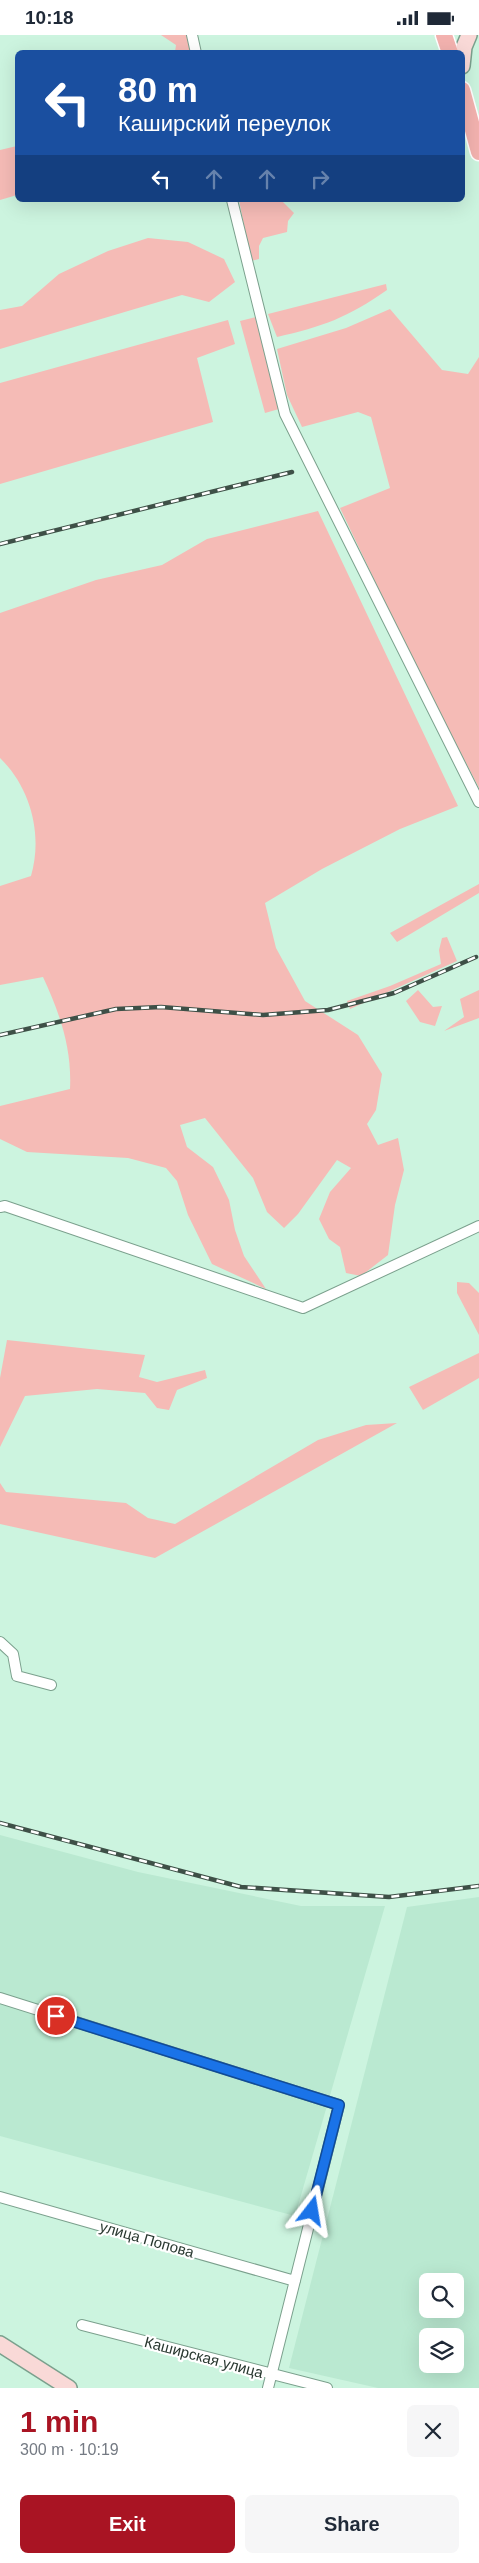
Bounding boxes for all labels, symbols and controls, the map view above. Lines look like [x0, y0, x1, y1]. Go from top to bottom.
text: 10:18 [25, 7, 74, 28]
icon: left [35, 70, 100, 135]
text: 80 m [118, 70, 198, 109]
text: Каширский переулок [118, 111, 330, 136]
icon: left [147, 165, 175, 193]
icon: ahead [200, 165, 228, 193]
icon: ahead [253, 165, 281, 193]
icon: right [306, 165, 334, 193]
pin [35, 1995, 77, 2037]
icon: arrive [42, 2002, 70, 2030]
position arrow [285, 2184, 337, 2236]
street label: улица Попова [98, 2217, 197, 2261]
map controls [419, 2273, 464, 2373]
button: search [419, 2273, 464, 2318]
button: layers [419, 2328, 464, 2373]
street label: Каширская улица [143, 2333, 266, 2381]
text: 1 min [20, 2405, 98, 2438]
button: close [407, 2405, 459, 2457]
text: 300 m · 10:19 [20, 2441, 119, 2458]
button: Exit [20, 2495, 235, 2553]
button: Share [245, 2495, 459, 2553]

